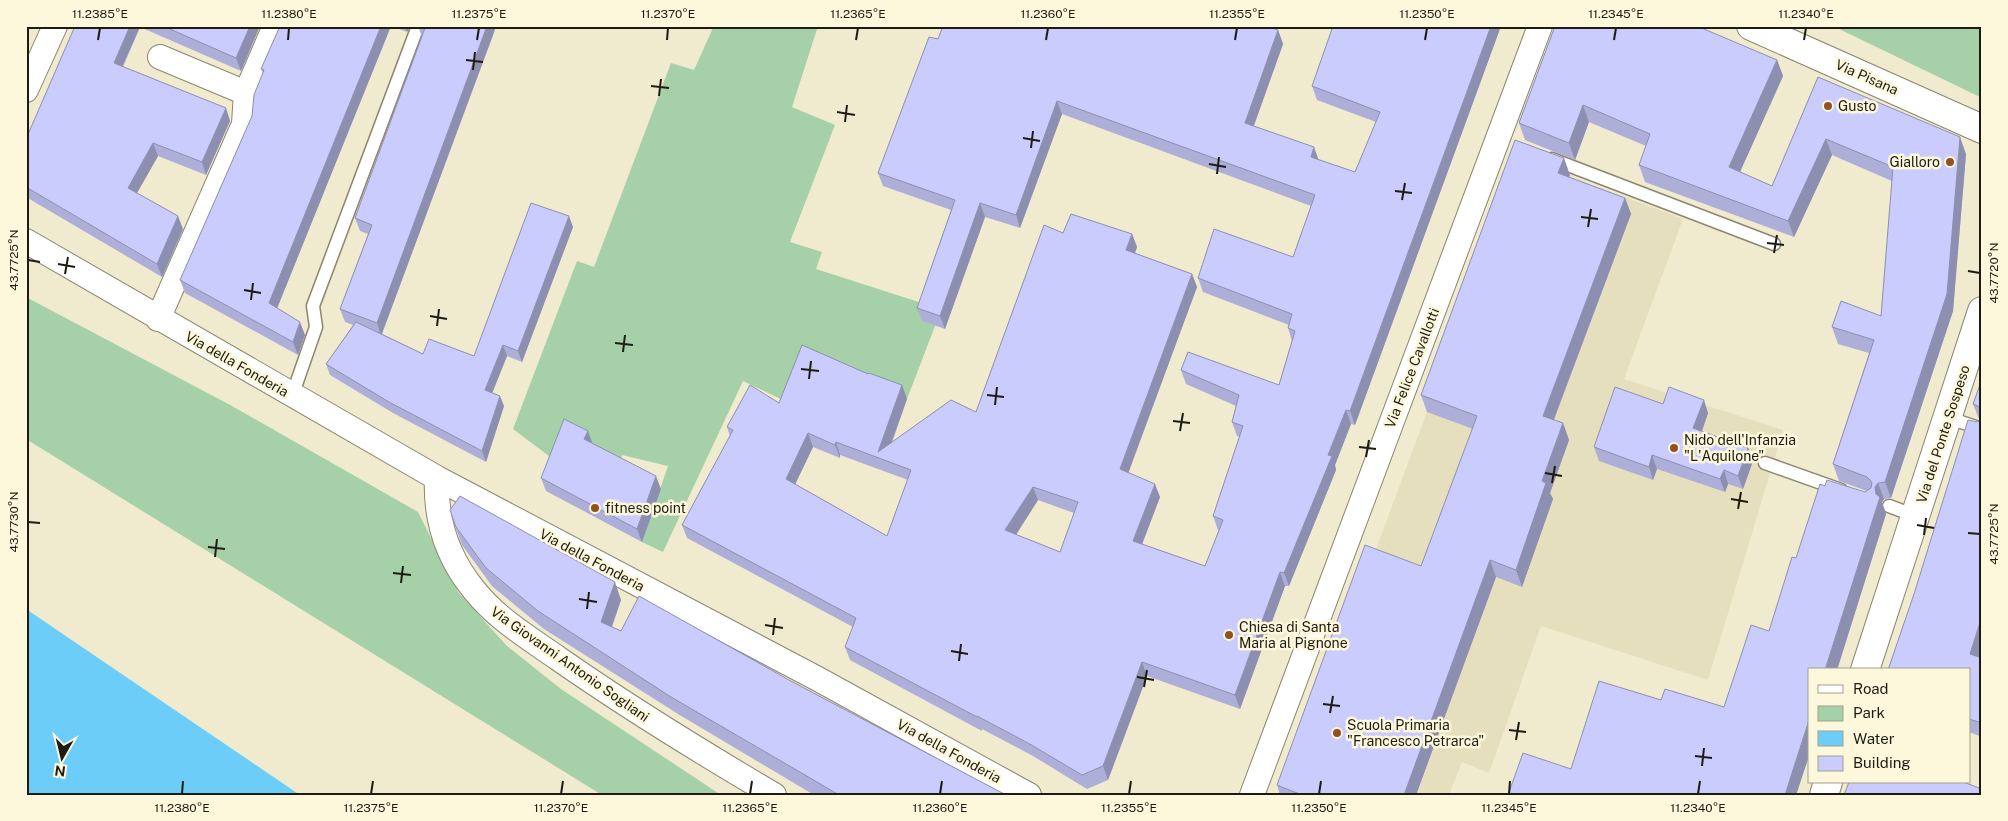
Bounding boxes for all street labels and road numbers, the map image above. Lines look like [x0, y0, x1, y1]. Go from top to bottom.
street label: Via Pisana [1833, 56, 1901, 98]
street label: Via Felice Cavallotti [1382, 306, 1442, 430]
street label: Via della Fonderia [183, 328, 291, 400]
street label: Via del Ponte Sospeso [1913, 363, 1973, 505]
street label: Via della Fonderia [537, 526, 647, 594]
street label: Via Giovanni Antonio Sogliani [488, 603, 652, 725]
street label: Via della Fonderia [894, 716, 1004, 786]

